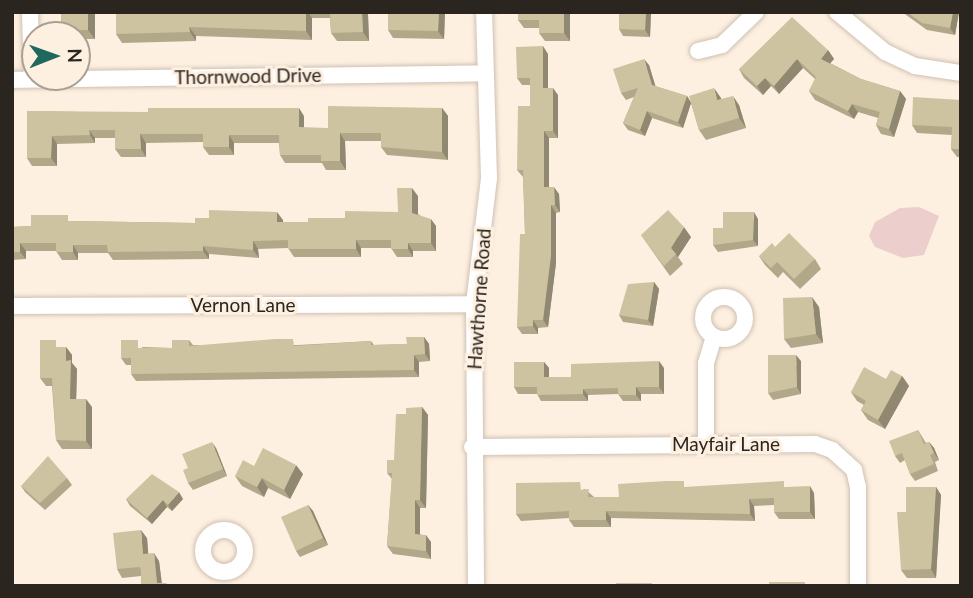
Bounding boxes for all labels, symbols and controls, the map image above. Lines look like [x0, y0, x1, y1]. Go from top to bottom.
north arrow [21, 21, 91, 91]
text: N [64, 48, 87, 63]
street label: Thornwood Drive [174, 63, 322, 89]
street label: Hawthorne Road [463, 228, 495, 370]
street label: Vernon Lane [190, 294, 296, 316]
street label: Mayfair Lane [672, 433, 780, 455]

